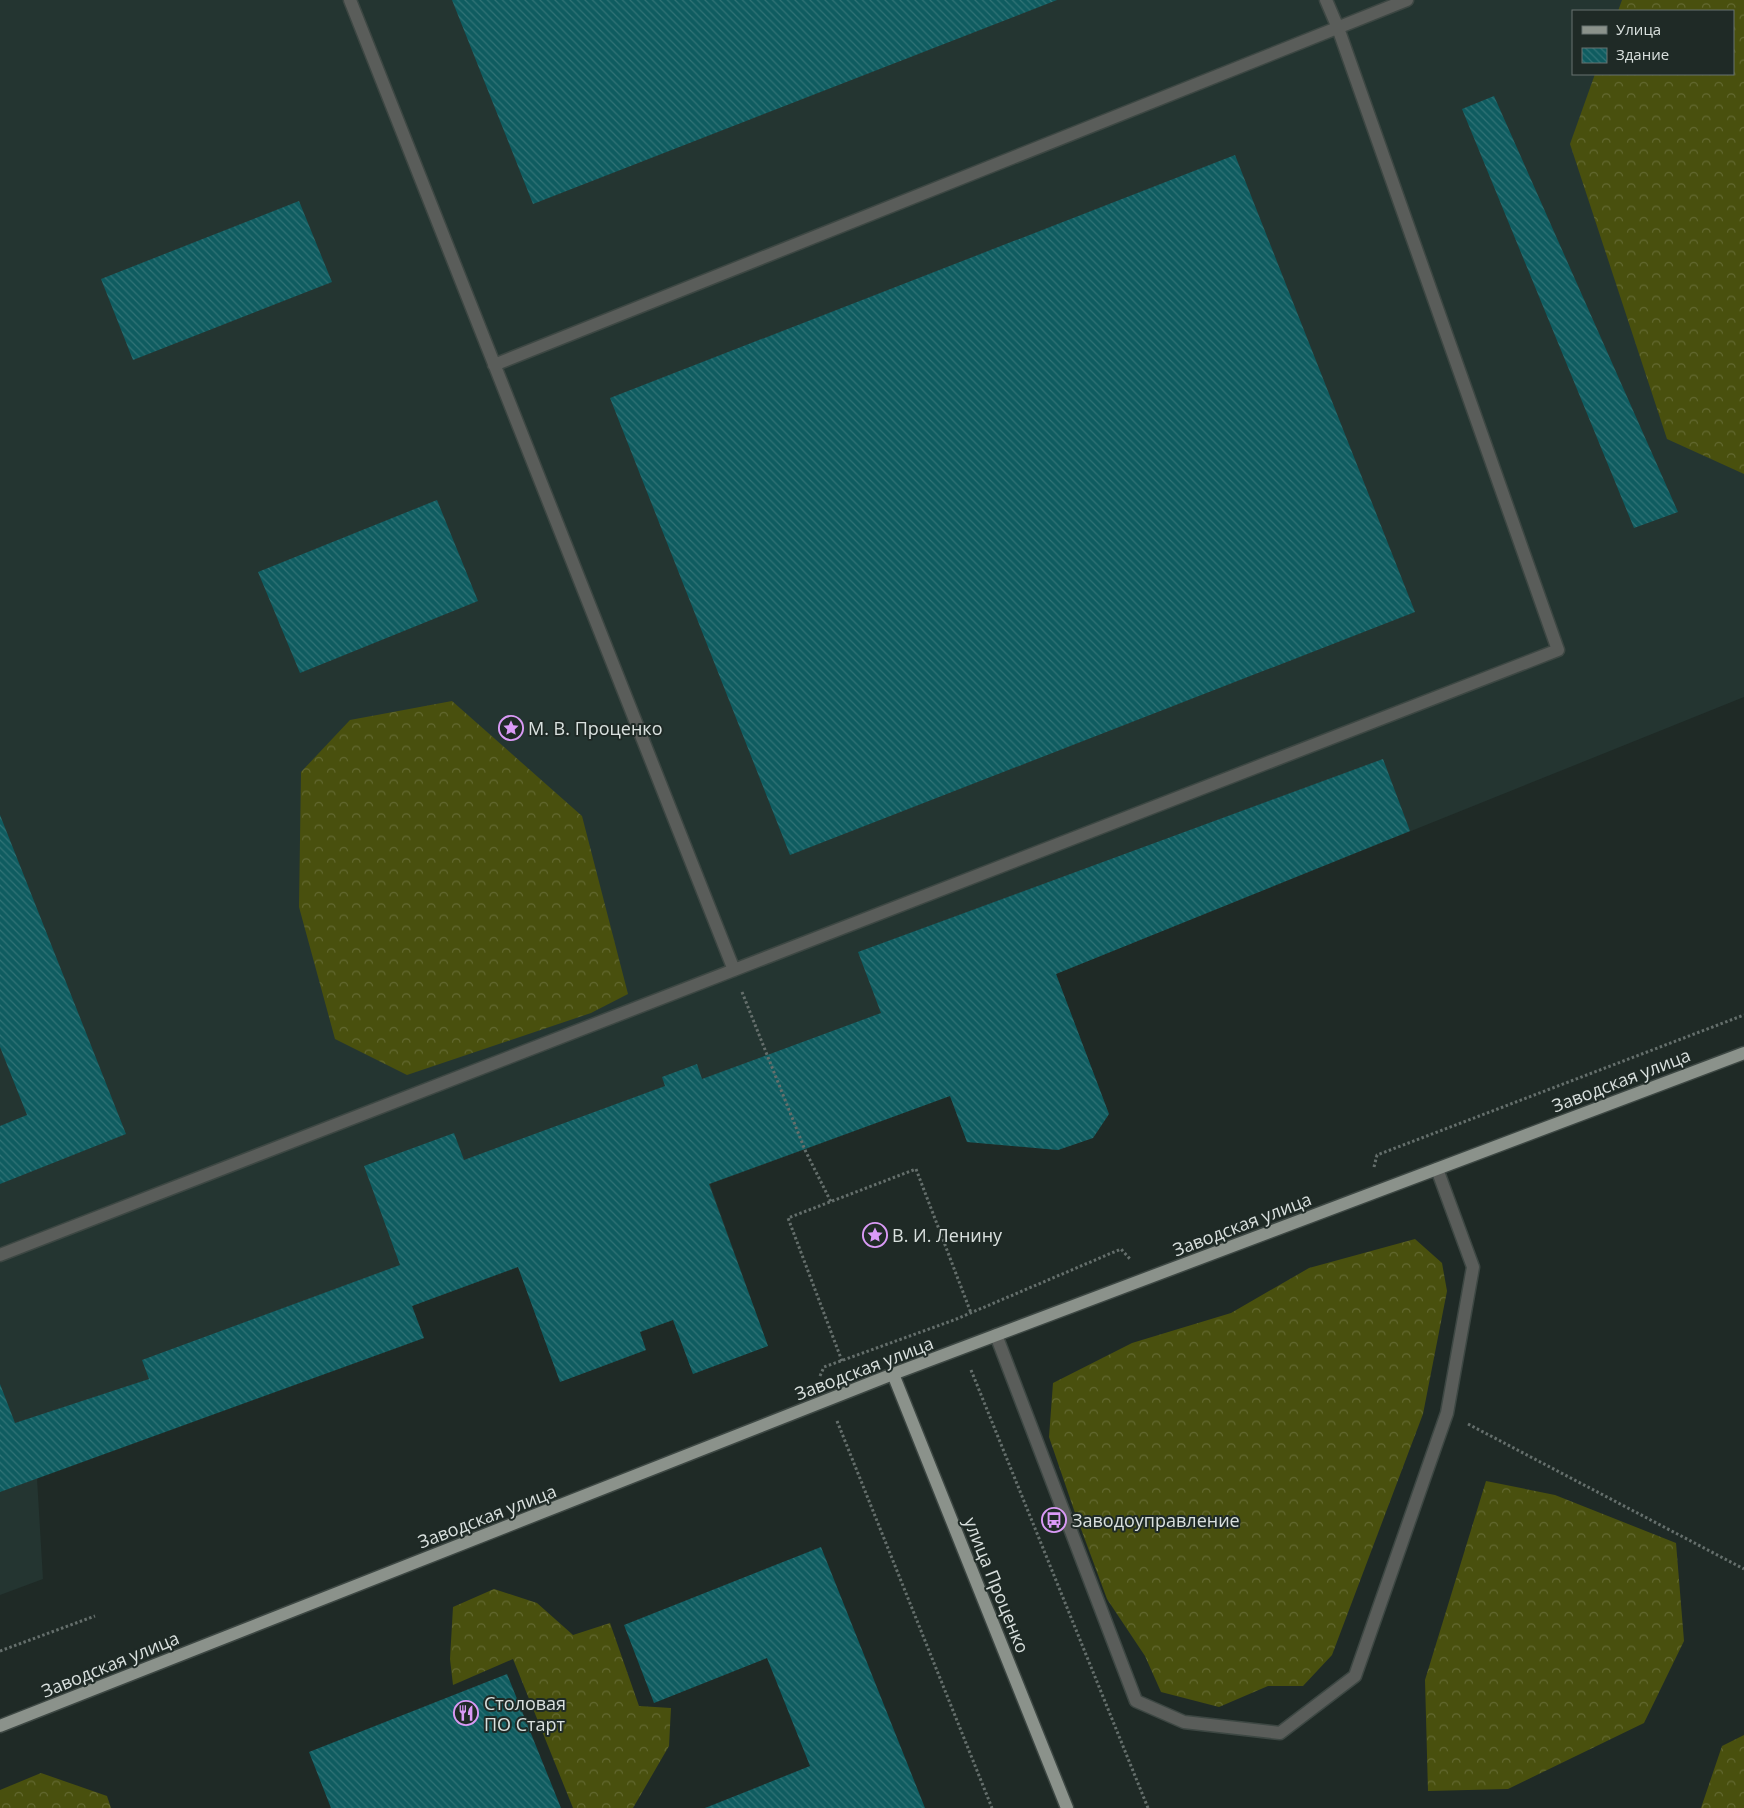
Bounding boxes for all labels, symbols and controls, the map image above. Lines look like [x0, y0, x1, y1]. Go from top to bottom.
legend [1572, 10, 1734, 75]
text: Улица [1616, 19, 1661, 39]
text: Здание [1616, 44, 1669, 64]
place icon: М. В. Проценко [498, 715, 524, 741]
place label: М. В. Проценко [528, 716, 662, 740]
street label: Заводская улица [1548, 1043, 1694, 1117]
street label: Заводская улица [1169, 1187, 1315, 1261]
place icon: В. И. Ленину [862, 1222, 888, 1248]
place label: В. И. Ленину [892, 1223, 1003, 1247]
street label: Заводская улица [791, 1331, 937, 1405]
street label: Заводская улица [414, 1479, 560, 1553]
bus stop icon: Заводоуправление [1041, 1507, 1067, 1533]
place label: Заводоуправление [1072, 1508, 1240, 1532]
street label: улица Проценко [959, 1513, 1035, 1657]
street label: Заводская улица [38, 1625, 182, 1703]
place label: Столовая ПО Старт [484, 1691, 566, 1736]
restaurant icon: Столовая ПО Старт [453, 1700, 479, 1726]

